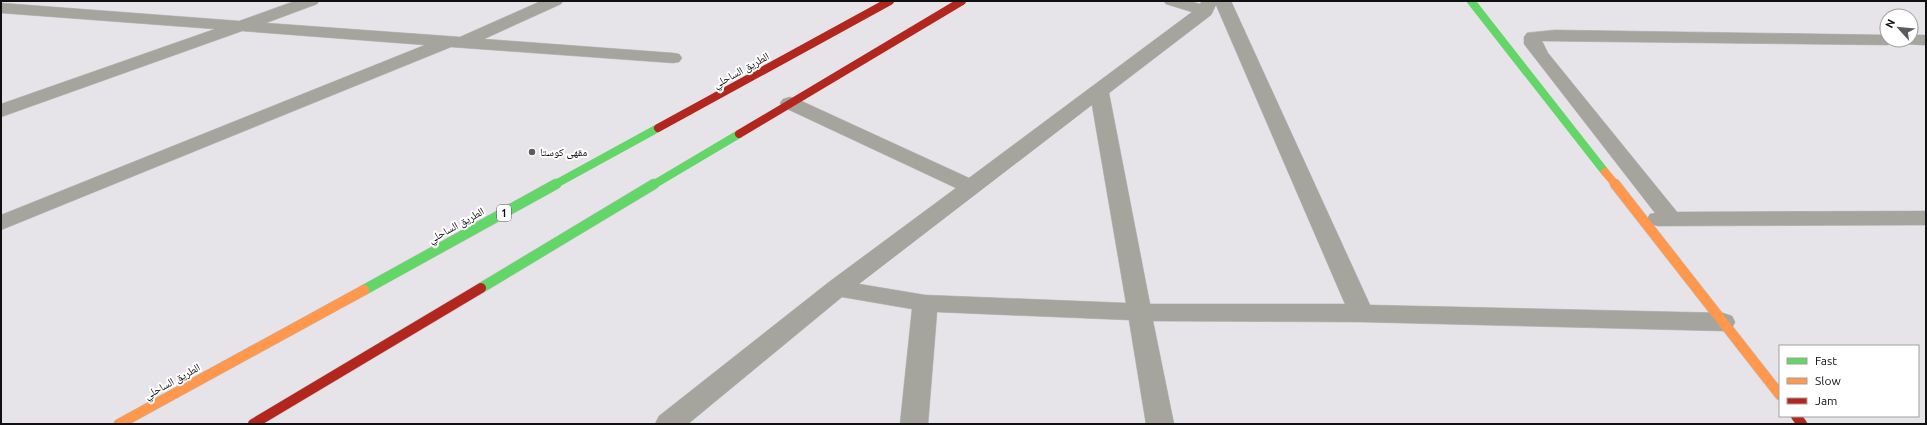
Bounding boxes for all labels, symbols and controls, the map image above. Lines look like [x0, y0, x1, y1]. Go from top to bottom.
north arrow [1879, 8, 1919, 48]
text: N [1883, 17, 1897, 30]
street label: الطريق الساحلي [711, 50, 772, 93]
place label: مقهى كوستا [540, 146, 587, 159]
marker: مقهى كوستا [527, 147, 537, 157]
street label: الطريق الساحلي [426, 205, 487, 248]
road number: 1 [497, 205, 511, 221]
legend [1779, 345, 1919, 417]
text: Fast [1815, 354, 1837, 367]
street label: الطريق الساحلي [142, 361, 203, 404]
text: Slow [1815, 374, 1841, 387]
text: Jam [1815, 394, 1837, 407]

